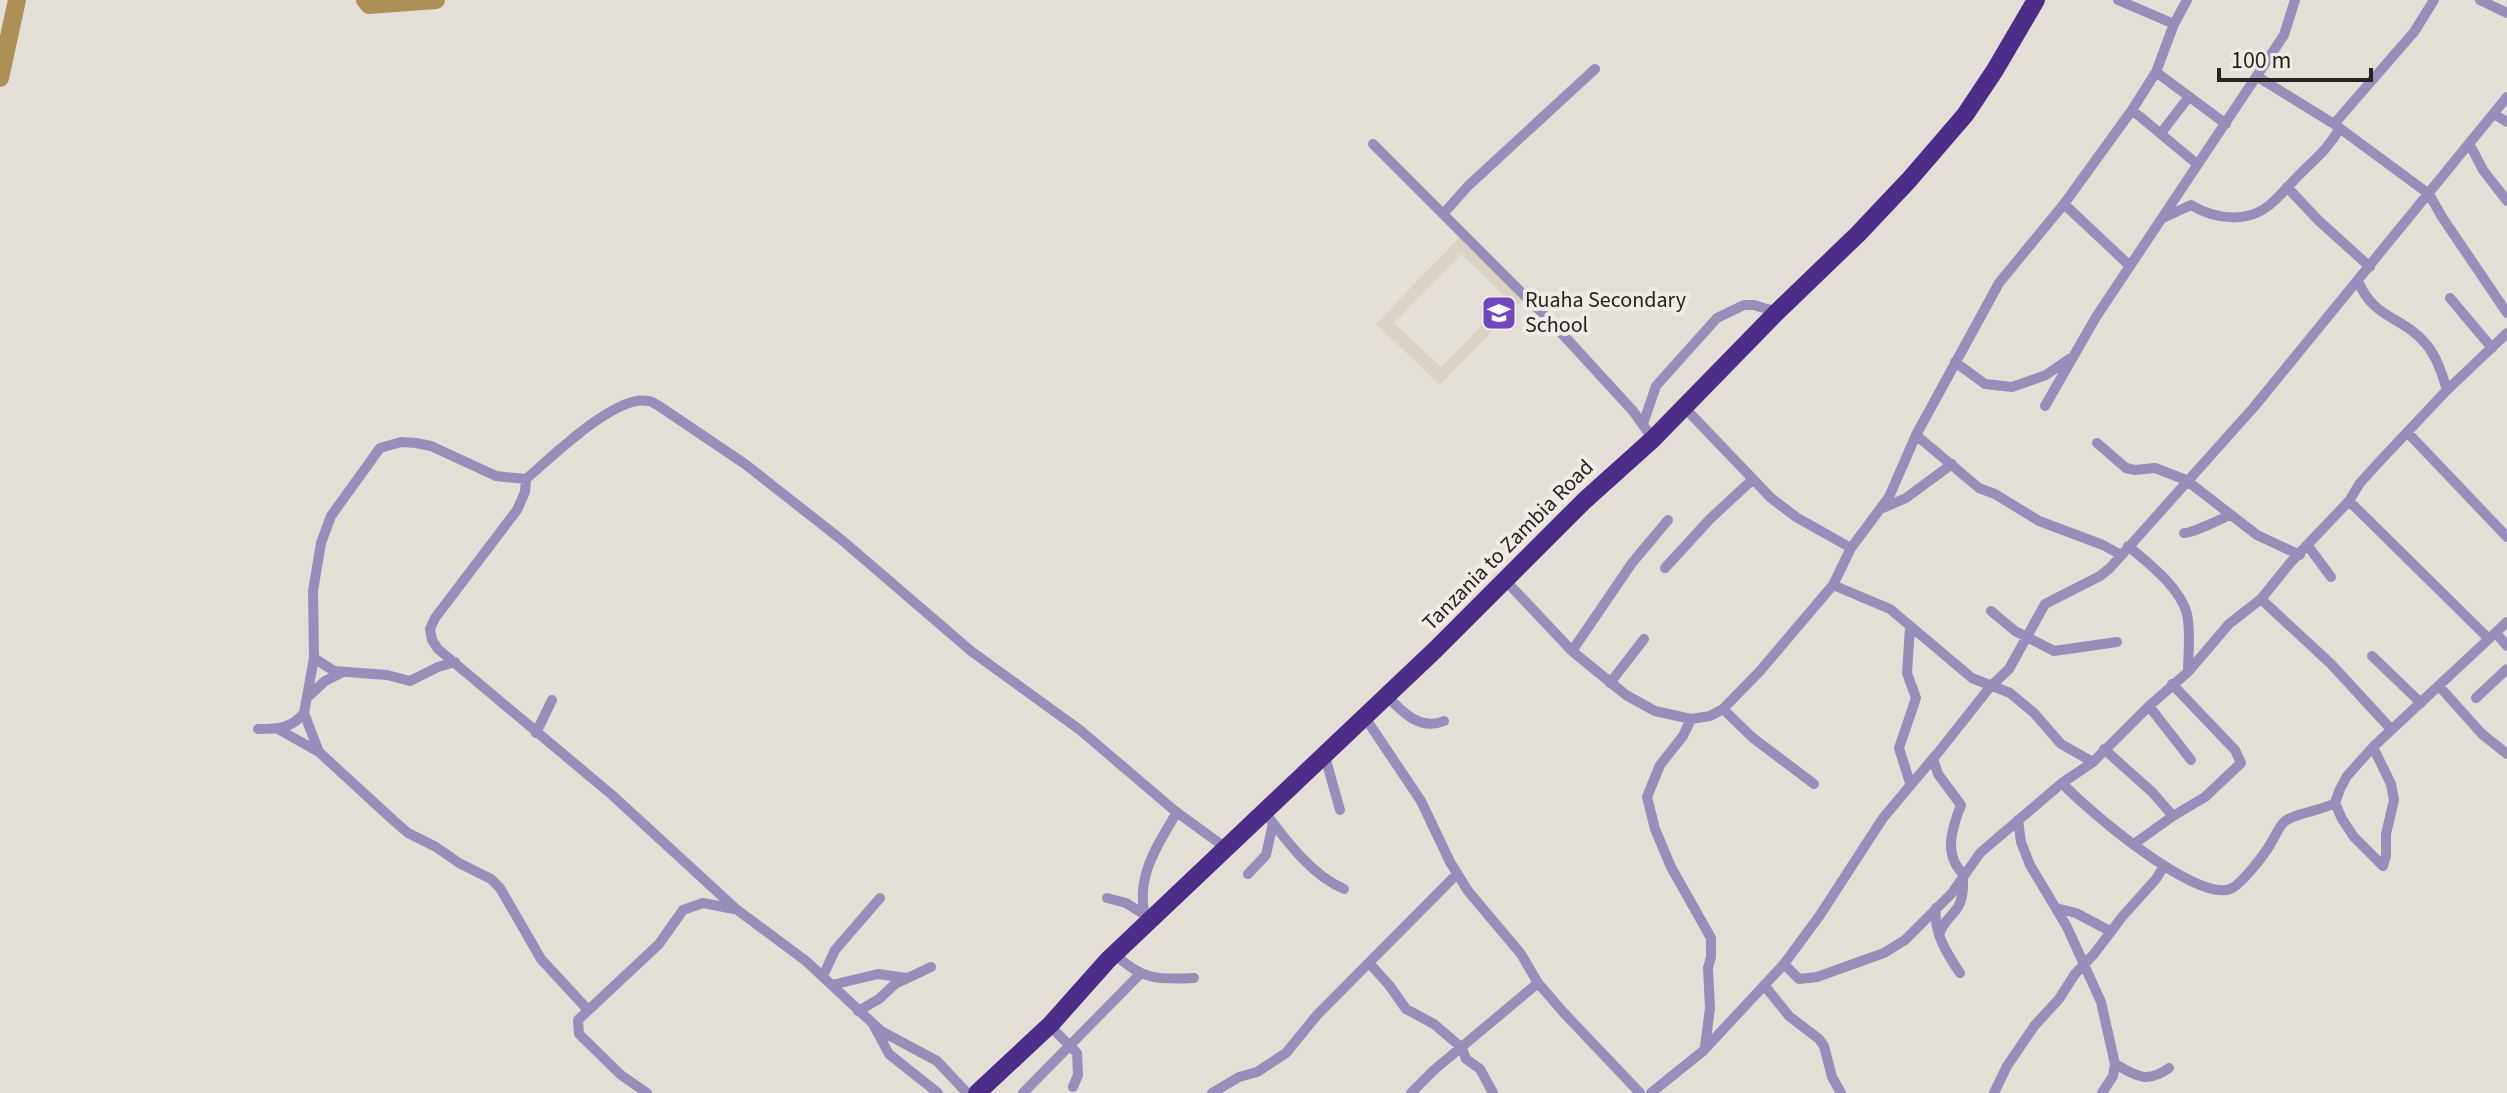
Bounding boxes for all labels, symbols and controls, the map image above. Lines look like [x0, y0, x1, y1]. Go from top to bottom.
scale bar [2219, 32, 2371, 82]
text: 100 m [2231, 43, 2291, 78]
place label: Ruaha Secondary School [1525, 284, 1687, 341]
school or university icon: Ruaha Secondary School [1480, 294, 1518, 332]
street label: Tanzania to Zambia Road [1415, 452, 1601, 638]

